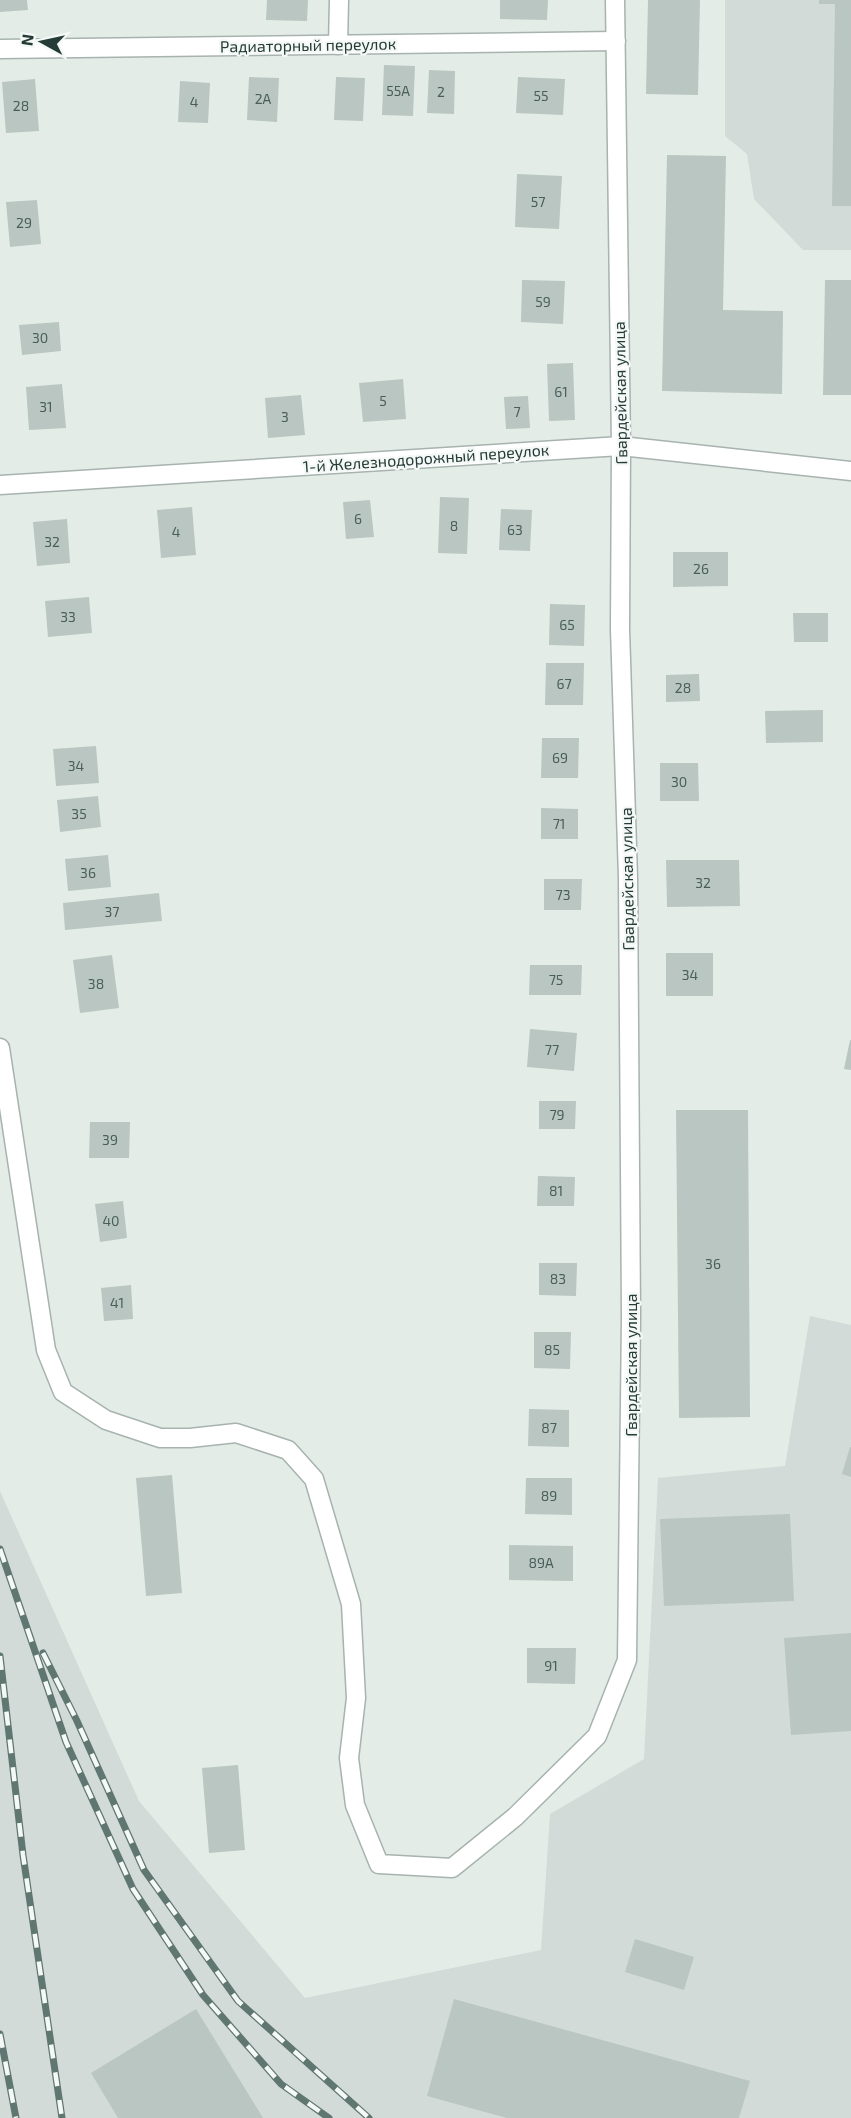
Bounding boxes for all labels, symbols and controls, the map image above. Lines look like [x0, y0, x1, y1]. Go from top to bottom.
north arrow [12, 12, 72, 72]
text: N [16, 33, 37, 47]
street label: Радиаторный переулок [220, 33, 397, 57]
house number: 55А [386, 82, 410, 99]
house number: 2 [437, 83, 445, 100]
house number: 55 [533, 87, 549, 104]
house number: 2А [255, 90, 272, 107]
house number: 4 [190, 93, 198, 110]
house number: 28 [13, 97, 29, 114]
house number: 57 [531, 193, 545, 210]
house number: 29 [16, 214, 32, 231]
house number: 59 [535, 293, 551, 310]
street label: Гвардейская улица [609, 321, 631, 465]
house number: 30 [32, 329, 48, 346]
house number: 61 [554, 383, 568, 400]
house number: 5 [379, 392, 387, 409]
house number: 31 [39, 398, 53, 415]
house number: 7 [513, 403, 521, 420]
house number: 3 [281, 408, 289, 425]
street label: 1-й Железнодорожный переулок [302, 439, 550, 477]
house number: 6 [354, 510, 362, 527]
house number: 8 [450, 517, 458, 534]
house number: 63 [507, 521, 523, 538]
house number: 4 [172, 523, 180, 540]
house number: 32 [44, 533, 60, 550]
house number: 26 [693, 560, 709, 577]
house number: 33 [60, 608, 76, 625]
house number: 65 [559, 616, 575, 633]
house number: 67 [556, 675, 572, 692]
house number: 28 [675, 679, 691, 696]
house number: 69 [552, 749, 568, 766]
house number: 34 [68, 757, 84, 774]
house number: 30 [671, 773, 687, 790]
house number: 35 [71, 805, 87, 822]
street label: Гвардейская улица [616, 807, 638, 951]
house number: 71 [553, 815, 565, 832]
house number: 36 [80, 864, 96, 881]
house number: 32 [695, 874, 711, 891]
house number: 73 [556, 886, 570, 903]
house number: 37 [105, 903, 119, 920]
house number: 34 [682, 966, 698, 983]
house number: 75 [549, 971, 563, 988]
house number: 38 [88, 975, 104, 992]
house number: 77 [545, 1041, 559, 1058]
house number: 79 [549, 1106, 565, 1123]
house number: 39 [102, 1131, 118, 1148]
house number: 81 [549, 1182, 563, 1199]
house number: 40 [102, 1212, 120, 1229]
house number: 36 [705, 1255, 721, 1272]
house number: 83 [550, 1270, 566, 1287]
street label: Гвардейская улица [621, 1293, 641, 1437]
house number: 41 [110, 1294, 124, 1311]
house number: 85 [544, 1341, 560, 1358]
house number: 87 [541, 1419, 557, 1436]
house number: 89 [541, 1487, 557, 1504]
house number: 89А [528, 1554, 554, 1571]
house number: 91 [544, 1657, 558, 1674]

